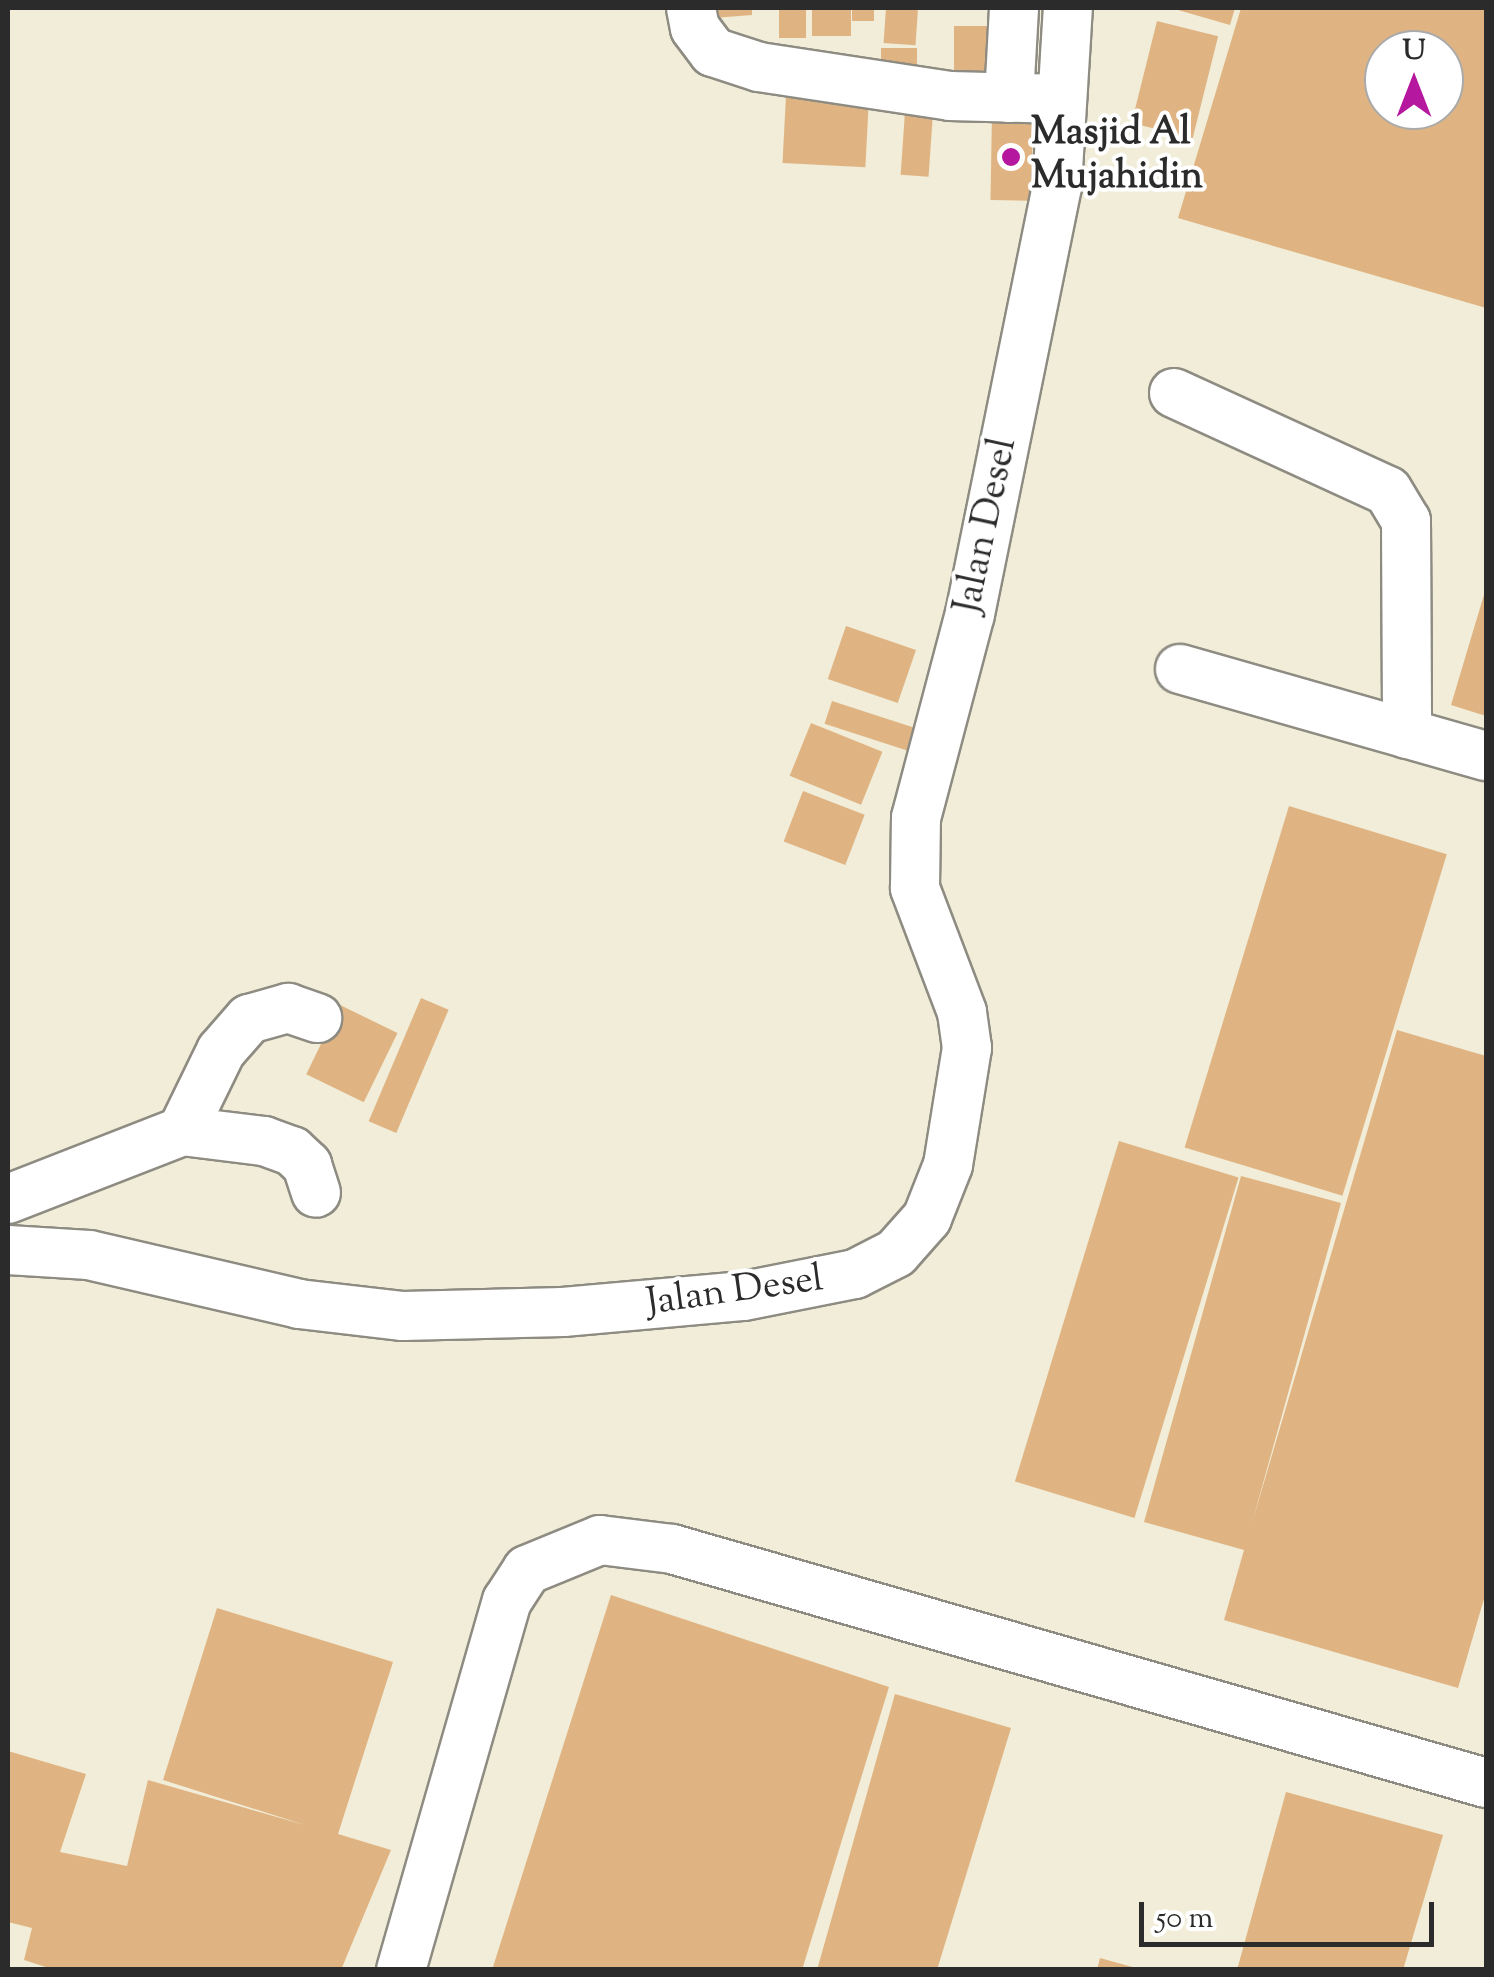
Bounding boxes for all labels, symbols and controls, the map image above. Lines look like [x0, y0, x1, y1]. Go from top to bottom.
north arrow [1364, 30, 1464, 130]
text: U [1403, 32, 1425, 72]
place label: Masjid Al Mujahidin [1031, 112, 1203, 202]
marker: Masjid Al Mujahidin [1000, 146, 1022, 168]
street label: Jalan Desel [947, 434, 1029, 618]
street label: Jalan Desel [644, 1258, 826, 1328]
scale bar [1144, 1882, 1439, 1944]
text: 50 m [1156, 1898, 1213, 1941]

